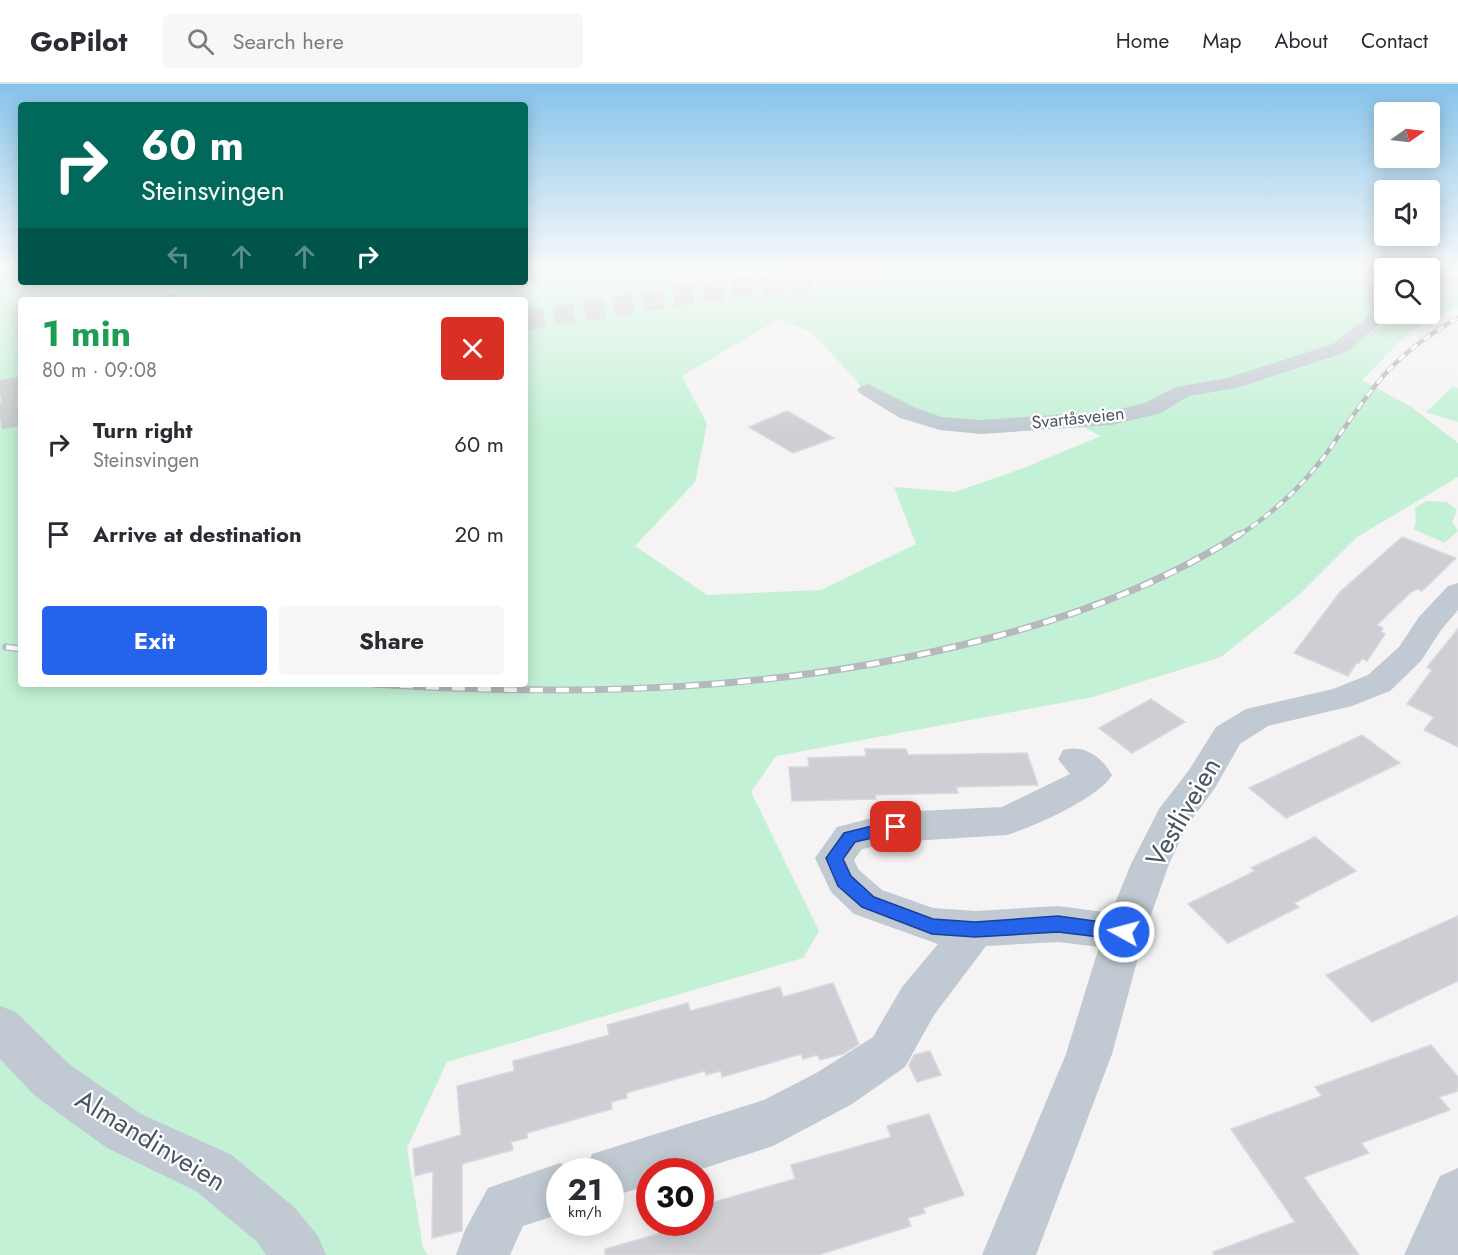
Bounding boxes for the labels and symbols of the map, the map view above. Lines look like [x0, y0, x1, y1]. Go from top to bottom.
north arrow [1374, 102, 1440, 168]
street label: Svartåsveien [1030, 400, 1126, 436]
street label: Vestliveien [1136, 750, 1230, 874]
pin [870, 801, 921, 852]
position arrow [1092, 900, 1156, 964]
street label: Almandinveien [68, 1080, 234, 1200]
speed limit sign: 30 [636, 1158, 714, 1236]

